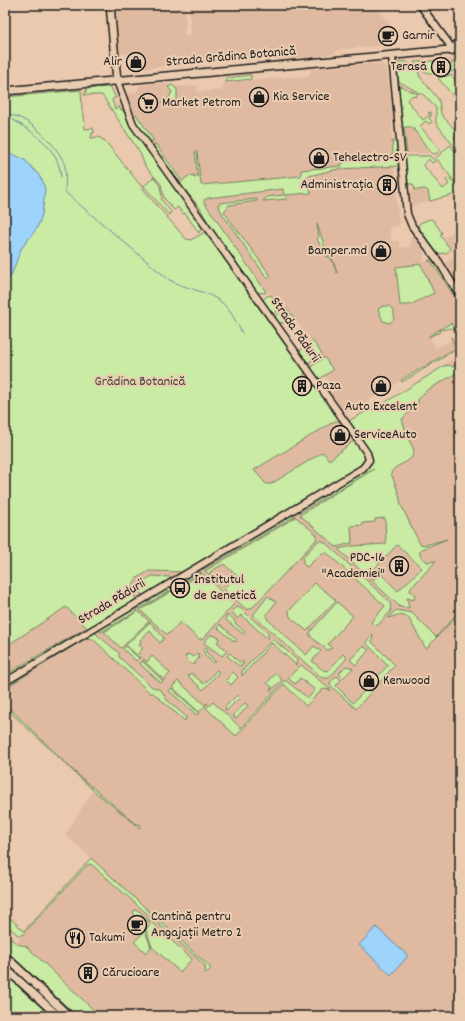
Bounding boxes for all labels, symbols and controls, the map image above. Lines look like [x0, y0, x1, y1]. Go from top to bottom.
cafe icon: Garnir [377, 25, 399, 47]
place label: Garnir [402, 26, 436, 46]
street label: Strada Grădina Botanică [165, 41, 297, 73]
shop icon: Alir [125, 51, 147, 73]
place label: Alir [103, 52, 123, 72]
building icon: Terasă [430, 56, 452, 78]
place label: Terasă [391, 57, 427, 77]
shop icon: Kia Service [248, 86, 270, 108]
place label: Kia Service [273, 87, 330, 107]
supermarket icon: Market Petrom [137, 92, 159, 114]
place label: Market Petrom [162, 93, 241, 113]
shop icon: Tehelectro-SV [308, 147, 330, 169]
place label: Tehelectro-SV [333, 148, 407, 168]
building icon: Administrația [376, 174, 398, 196]
place label: Administrația [300, 175, 373, 195]
shop icon: Bamper.md [370, 240, 392, 262]
place label: Bamper.md [308, 241, 367, 261]
street label: Strada Pădurii [265, 293, 325, 367]
park label: Grădina Botanică [95, 372, 185, 392]
building icon: Paza [291, 375, 313, 397]
shop icon: Auto Excelent [370, 375, 392, 397]
place label: Paza [316, 376, 341, 396]
place label: Auto Excelent [345, 397, 417, 417]
shop icon: ServiceAuto [329, 424, 351, 446]
place label: ServiceAuto [354, 425, 417, 445]
place label: PDC-16 "Academiei" [322, 548, 385, 584]
building icon: PDC-16 "Academiei" [388, 555, 410, 577]
place label: Institutul de Genetică [194, 570, 256, 606]
street label: Strada Pădurii [74, 574, 150, 630]
bus stop icon: Institutul de Genetică [169, 577, 191, 599]
shop icon: Kenwood [358, 670, 380, 692]
place label: Kenwood [383, 671, 430, 691]
place label: Cantină pentru Angajații Metro 2 [151, 907, 242, 943]
cafe icon: Cantină pentru Angajații Metro 2 [126, 914, 148, 936]
restaurant icon: Takumi [64, 927, 86, 949]
place label: Takumi [89, 928, 126, 948]
building icon: Cărucioare [77, 962, 99, 984]
place label: Cărucioare [102, 963, 159, 983]

